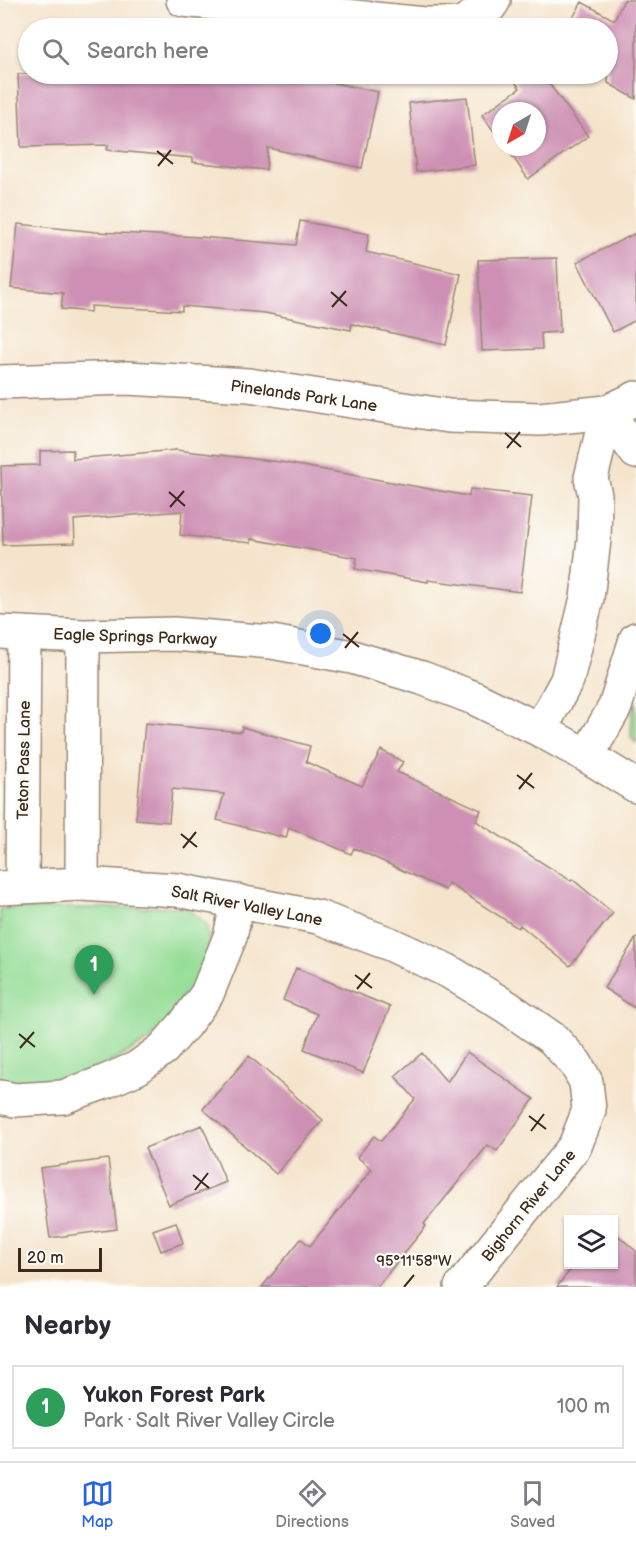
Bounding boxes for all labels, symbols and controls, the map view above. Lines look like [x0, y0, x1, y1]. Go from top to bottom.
search box [18, 18, 618, 84]
icon: search [39, 35, 72, 68]
text: Search here [87, 38, 209, 65]
north arrow [492, 102, 546, 156]
street label: Pinelands Park Lane [229, 377, 379, 416]
your location [306, 619, 335, 648]
street label: Eagle Springs Parkway [53, 625, 218, 650]
street label: Teton Pass Lane [14, 700, 35, 820]
street label: Salt River Valley Lane [170, 882, 324, 931]
pin: 1 [74, 946, 113, 995]
street label: Bighorn River Lane [478, 1146, 581, 1266]
map controls [564, 1215, 618, 1269]
button: layers [564, 1215, 618, 1269]
scale bar [18, 1245, 102, 1272]
text: 20 m [27, 1249, 63, 1268]
text: 95°11'58"W [376, 1252, 452, 1271]
text: Nearby [24, 1311, 111, 1342]
text: Yukon Forest Park [83, 1382, 265, 1409]
text: 1 [41, 1395, 50, 1419]
text: 100 m [557, 1395, 610, 1419]
text: Park · Salt River Valley Circle [83, 1409, 335, 1433]
tab: Map [81, 1477, 114, 1532]
tab: Directions [275, 1477, 349, 1532]
tab: Saved [510, 1477, 555, 1532]

